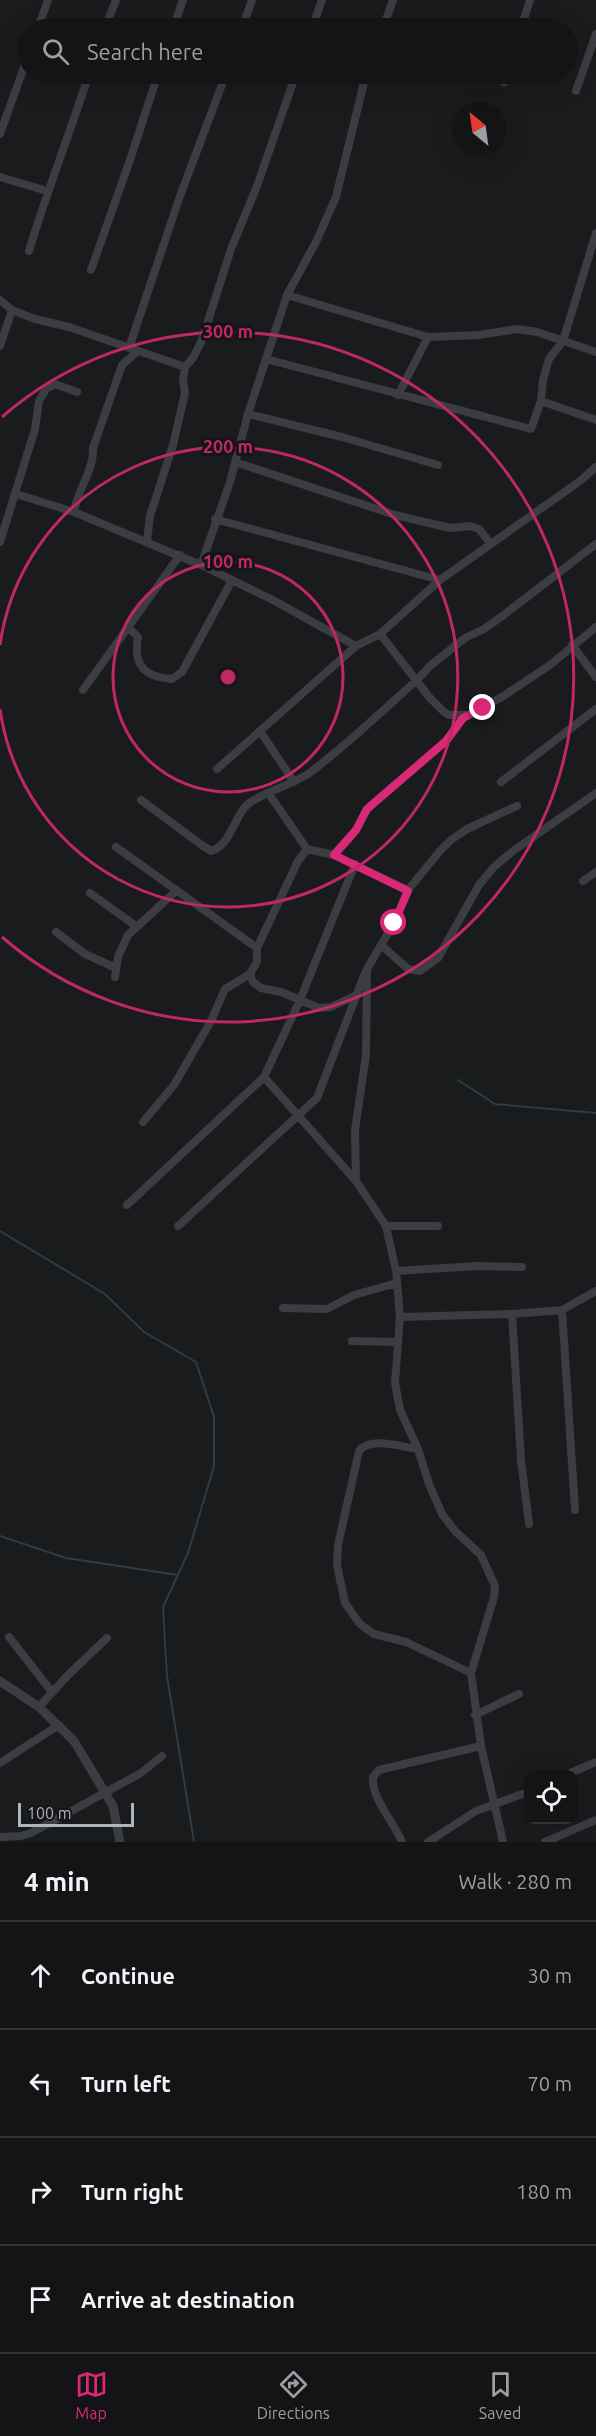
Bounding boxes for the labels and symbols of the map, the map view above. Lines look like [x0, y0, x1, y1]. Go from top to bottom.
north arrow [452, 102, 506, 156]
text: 300 m [203, 321, 253, 341]
text: 200 m [203, 436, 253, 456]
text: 100 m [203, 551, 253, 571]
centre of rings [218, 667, 238, 687]
route end [469, 694, 495, 720]
route start [380, 909, 406, 935]
scale bar [18, 1800, 134, 1828]

